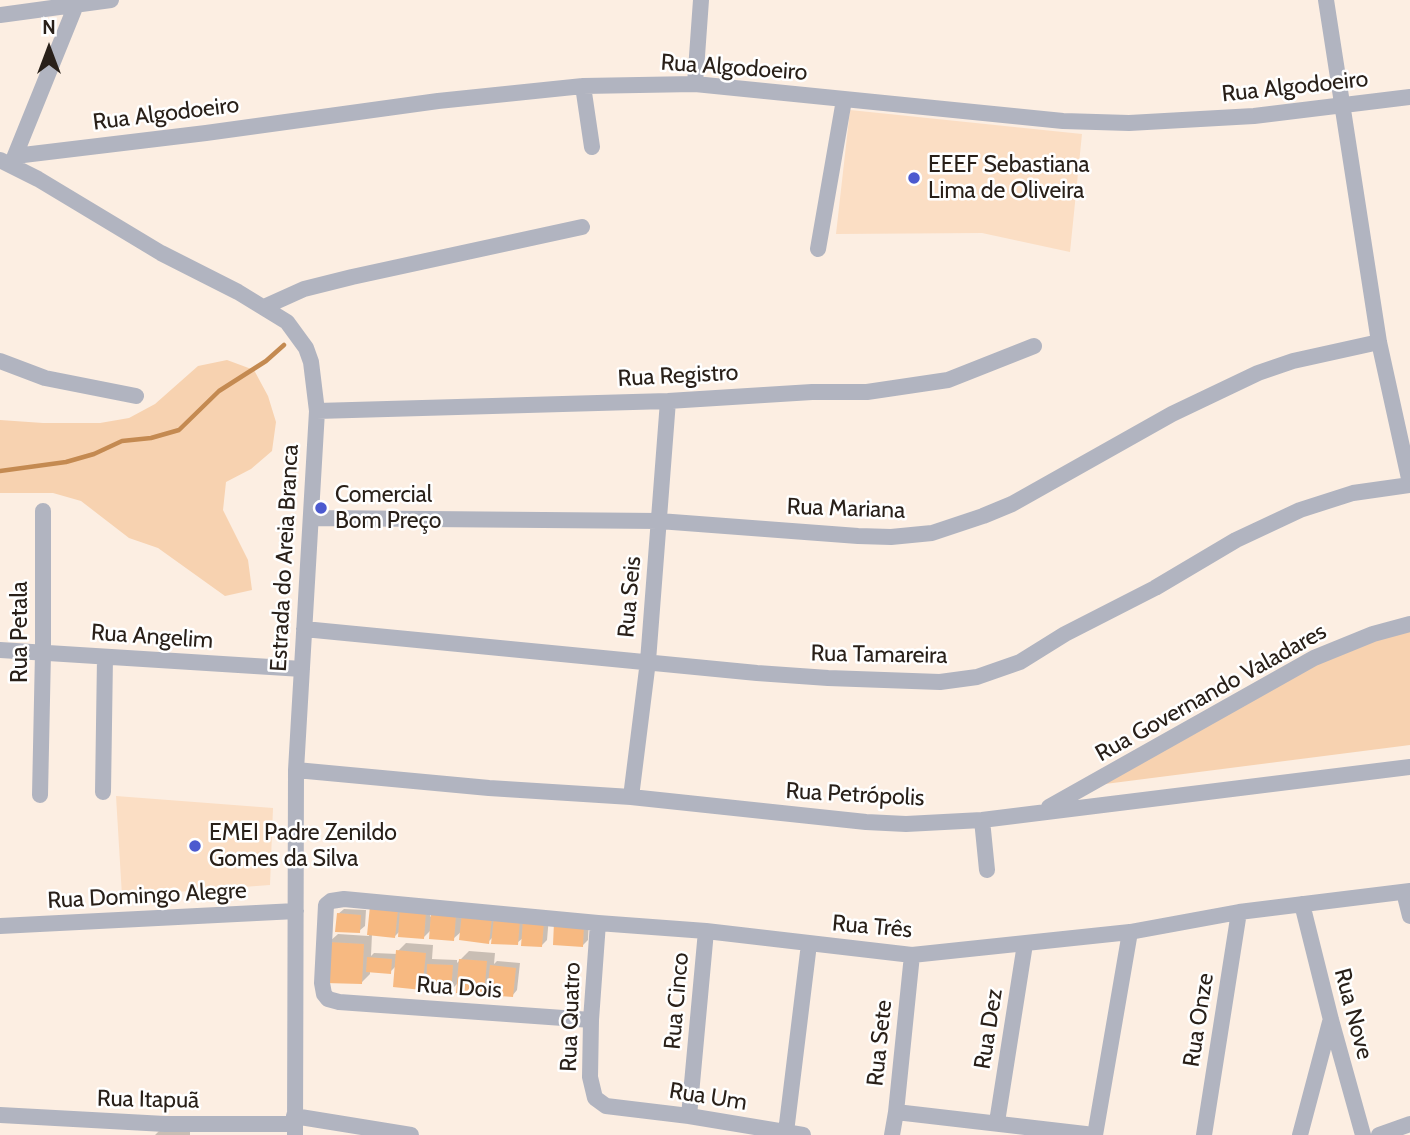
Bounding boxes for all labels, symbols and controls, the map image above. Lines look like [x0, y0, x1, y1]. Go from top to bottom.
north arrow [14, 14, 84, 84]
text: N [42, 16, 56, 39]
street label: Rua Algodoeiro [660, 49, 808, 87]
street label: Rua Algodoeiro [1220, 66, 1370, 108]
street label: Rua Algodoeiro [91, 91, 241, 137]
place label: EEEF Sebastiana Lima de Oliveira [928, 151, 1090, 205]
marker: EEEF Sebastiana Lima de Oliveira [906, 170, 922, 186]
street label: Rua Registro [617, 359, 739, 393]
street label: Estrada do Areia Branca [265, 444, 305, 672]
place label: Comercial Bom Preço [335, 481, 441, 535]
street label: Rua Mariana [786, 493, 906, 525]
marker: Comercial Bom Preço [313, 500, 329, 516]
street label: Rua Seis [613, 555, 647, 639]
street label: Rua Petala [6, 581, 34, 683]
street label: Rua Governando Valadares [1091, 618, 1331, 768]
street label: Rua Angelim [90, 619, 214, 655]
street label: Rua Tamareira [810, 640, 948, 670]
street label: Rua Petrópolis [785, 778, 925, 812]
place label: EMEI Padre Zenildo Gomes da Silva [209, 819, 397, 873]
marker: EMEI Padre Zenildo Gomes da Silva [187, 838, 203, 854]
street label: Rua Domingo Alegre [47, 877, 247, 915]
street label: Rua Três [831, 910, 913, 944]
street label: Rua Cinco [659, 951, 695, 1051]
street label: Rua Quatro [555, 962, 587, 1072]
street label: Rua Nove [1328, 965, 1378, 1063]
street label: Rua Dois [415, 971, 503, 1005]
street label: Rua Onze [1178, 971, 1220, 1069]
street label: Rua Dez [969, 987, 1009, 1071]
street label: Rua Sete [862, 999, 898, 1087]
street label: Rua Um [667, 1077, 749, 1117]
street label: Rua Itapuã [97, 1085, 199, 1115]

